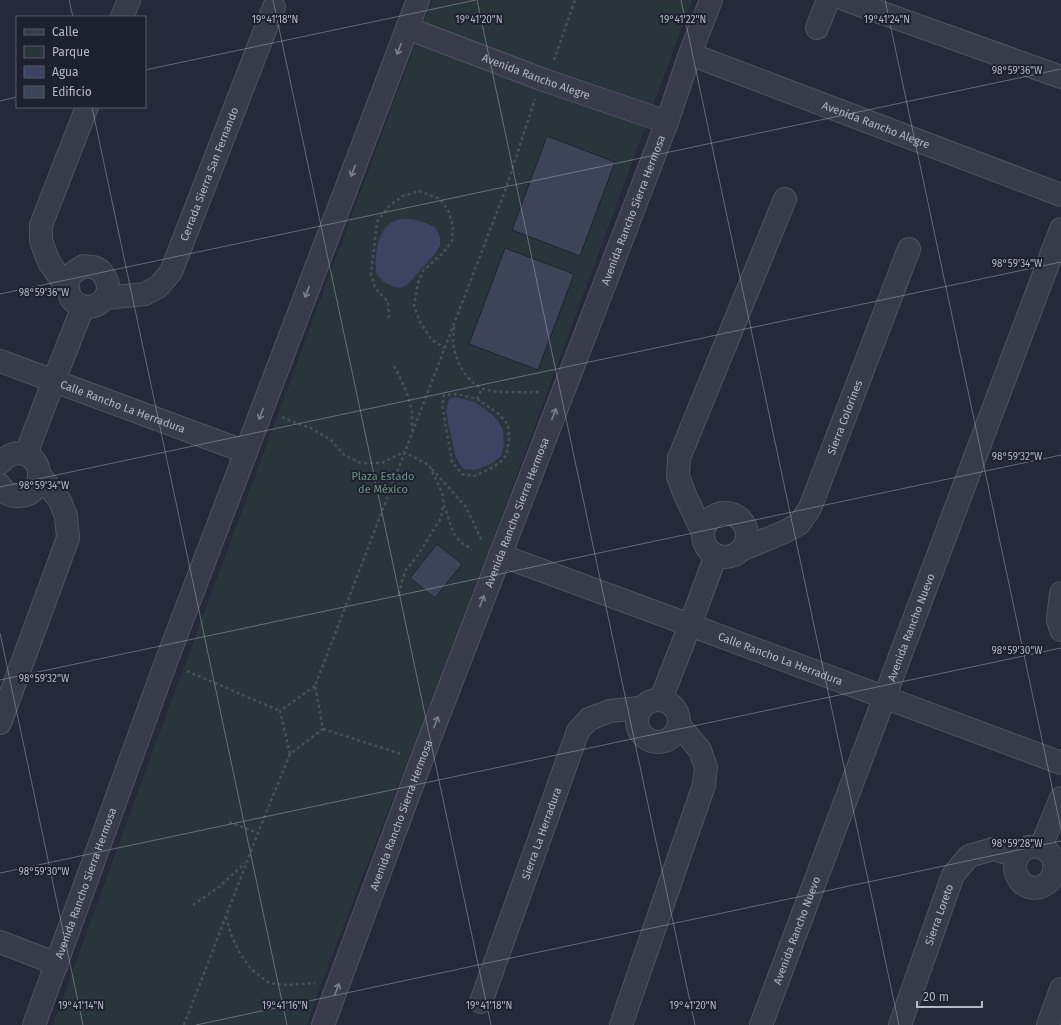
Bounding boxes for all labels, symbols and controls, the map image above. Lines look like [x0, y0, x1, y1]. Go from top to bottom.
text: 19°41'18"N [252, 14, 298, 26]
text: 19°41'20"N [455, 14, 503, 26]
text: 19°41'22"N [660, 14, 706, 26]
text: 19°41'24"N [864, 14, 910, 26]
legend [16, 16, 146, 108]
text: Calle [52, 25, 79, 39]
one-way arrow [395, 43, 403, 55]
text: Parque [52, 45, 90, 59]
street label: Avenida Rancho Alegre [480, 51, 592, 102]
text: Agua [52, 65, 79, 79]
text: 98°59'36"W [992, 65, 1043, 77]
text: Edificio [52, 85, 92, 99]
street label: Avenida Rancho Alegre [820, 98, 932, 151]
street label: Cerrada Sierra San Fernando [177, 105, 241, 243]
street label: Avenida Rancho Sierra Hermosa [598, 133, 668, 287]
one-way arrow [348, 164, 356, 176]
text: 98°59'34"W [992, 258, 1043, 270]
one-way arrow [302, 286, 310, 298]
text: 98°59'36"W [19, 287, 70, 299]
street label: Calle Rancho La Herradura [59, 377, 187, 435]
street label: Sierra Colorines [824, 378, 865, 457]
one-way arrow [256, 407, 264, 419]
one-way arrow [551, 409, 559, 421]
street label: Avenida Rancho Sierra Hermosa [482, 436, 551, 589]
text: 98°59'32"W [992, 451, 1043, 463]
park label: Plaza Estado de México [352, 470, 414, 496]
text: 98°59'34"W [19, 480, 70, 492]
street label: Avenida Rancho Nuevo [885, 571, 937, 683]
one-way arrow [479, 595, 487, 607]
street label: Calle Rancho La Herradura [716, 630, 845, 688]
text: 98°59'30"W [991, 645, 1043, 657]
text: 98°59'32"W [19, 673, 70, 685]
one-way arrow [432, 717, 440, 729]
street label: Avenida Rancho Sierra Hermosa [367, 738, 435, 892]
street label: Sierra La Herradura [519, 786, 564, 881]
street label: Avenida Rancho Sierra Hermosa [52, 806, 119, 960]
text: 98°59'28"W [992, 838, 1043, 850]
text: 98°59'30"W [18, 866, 70, 878]
street label: Avenida Rancho Nuevo [770, 875, 823, 986]
street label: Sierra Loreto [922, 882, 956, 947]
one-way arrow [333, 983, 341, 995]
scale bar [917, 983, 982, 1009]
text: 20 m [923, 990, 949, 1004]
text: 19°41'14"N [58, 1000, 104, 1012]
text: 19°41'16"N [262, 1000, 308, 1012]
text: 19°41'18"N [466, 1000, 512, 1012]
text: 19°41'20"N [669, 1000, 717, 1012]

